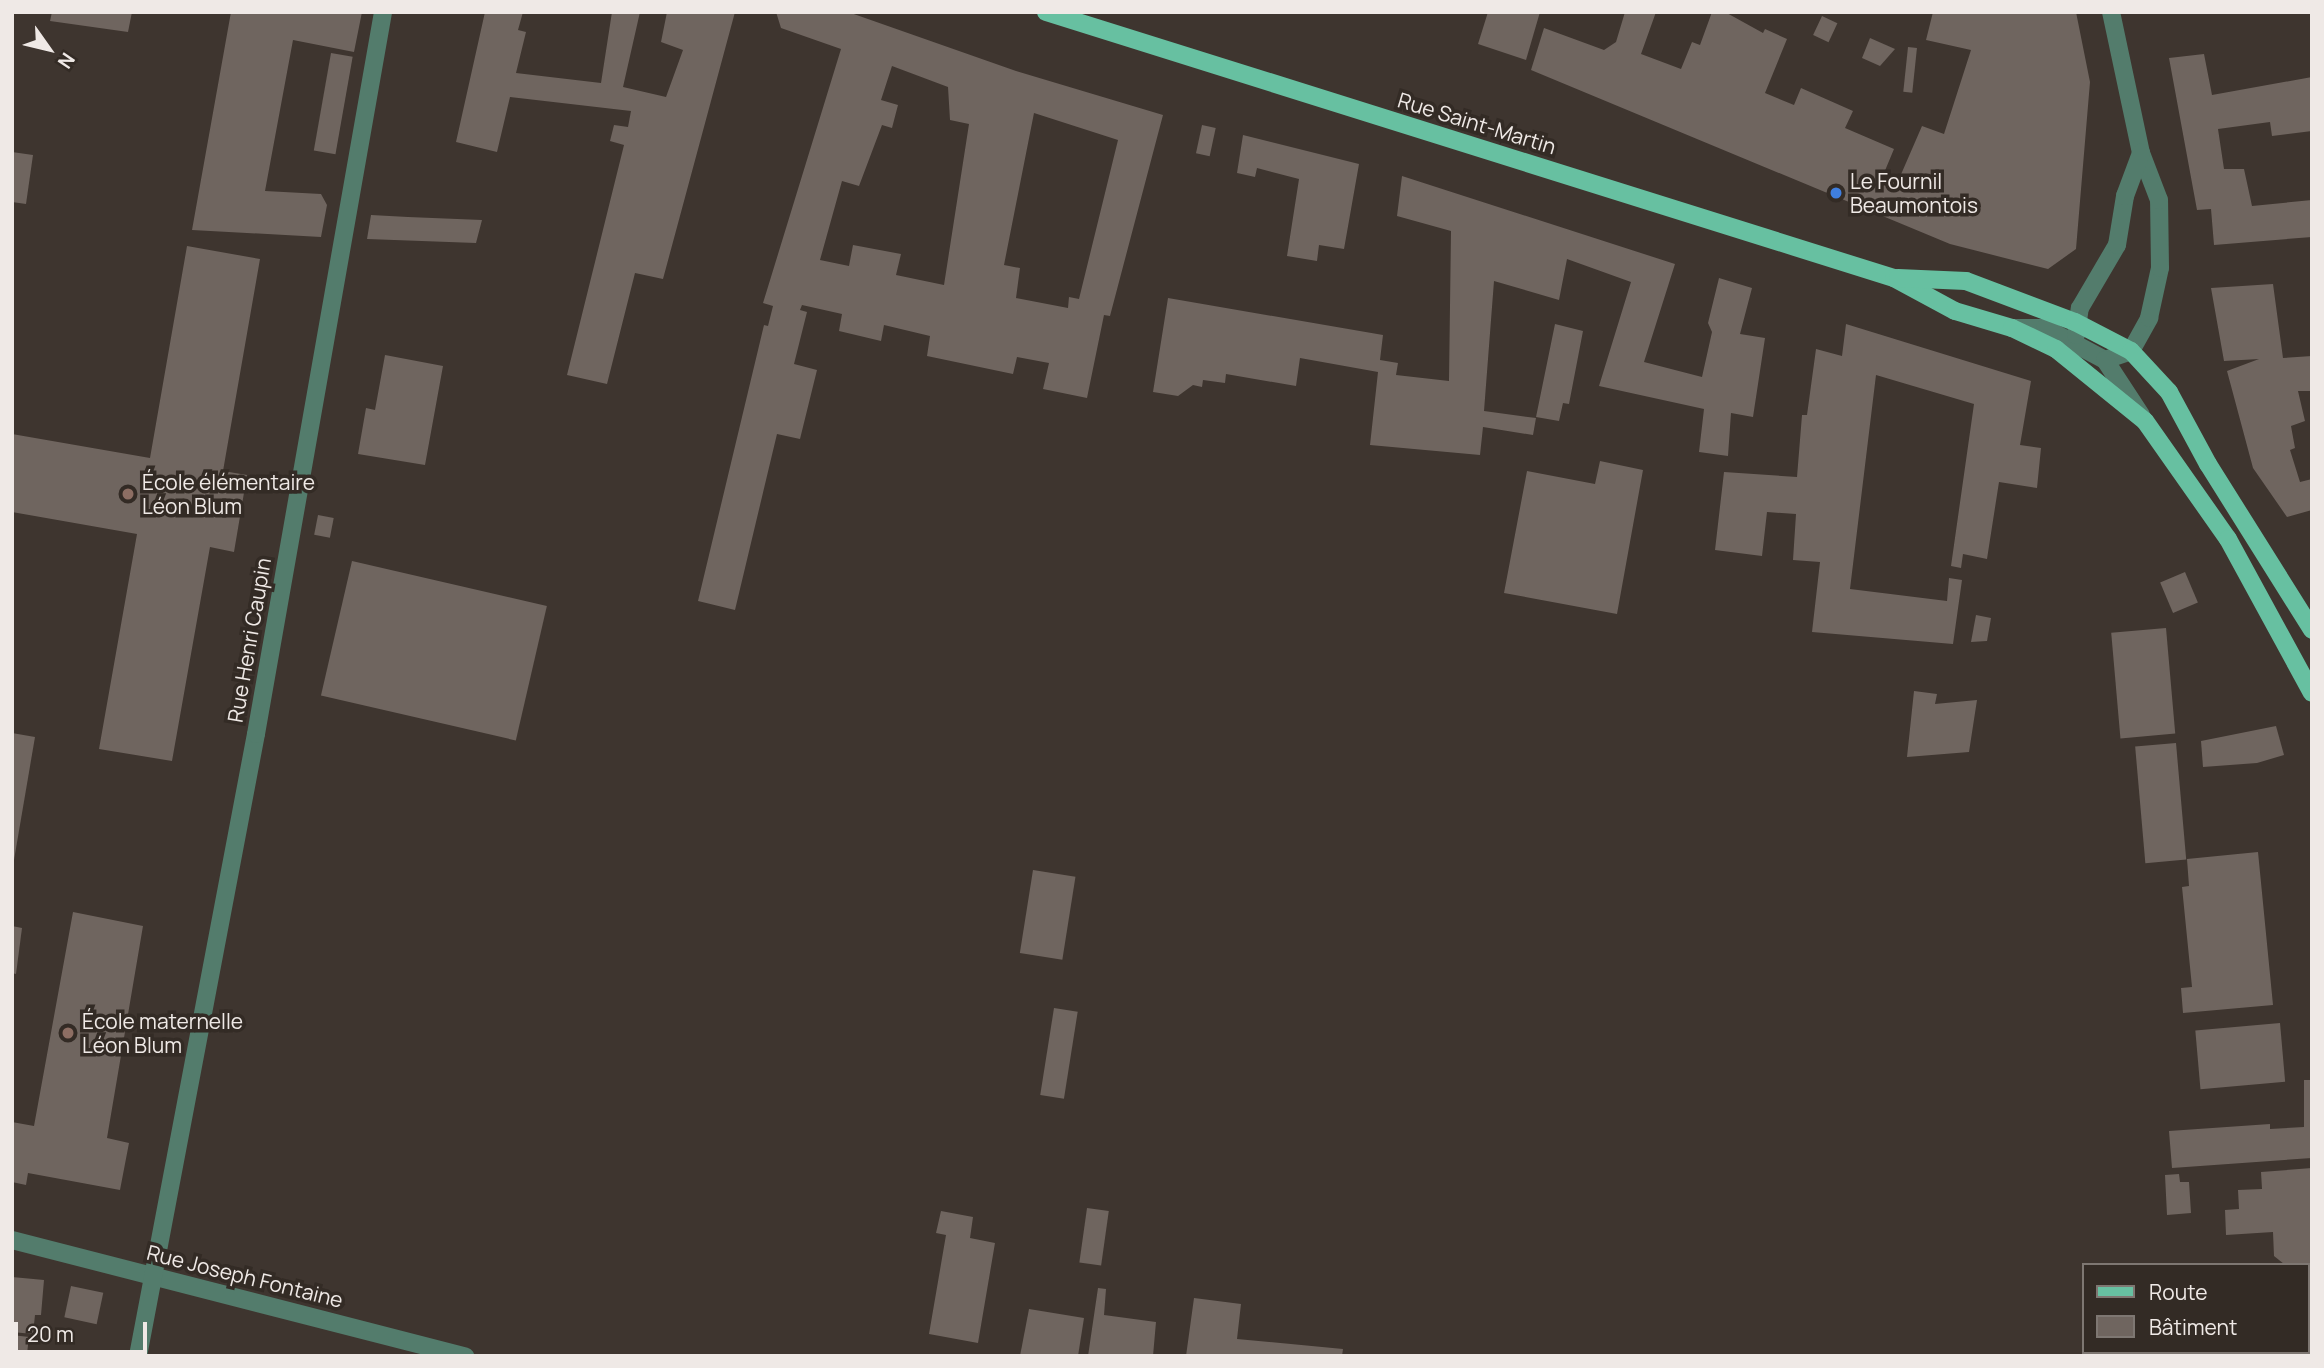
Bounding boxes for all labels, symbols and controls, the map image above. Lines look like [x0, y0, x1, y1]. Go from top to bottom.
north arrow [14, 14, 84, 84]
text: N [52, 48, 81, 74]
street label: Rue Saint-Martin [1395, 87, 1559, 159]
place label: Le Fournil Beaumontois [1850, 168, 1978, 218]
marker: Le Fournil Beaumontois [1828, 185, 1844, 201]
place label: École élémentaire Léon Blum [142, 469, 315, 519]
marker: École élémentaire Léon Blum [120, 486, 136, 502]
street label: Rue Henri Caupin [222, 556, 276, 724]
place label: École maternelle Léon Blum [82, 1008, 243, 1058]
marker: École maternelle Léon Blum [60, 1025, 76, 1041]
street label: Rue Joseph Fontaine [144, 1239, 346, 1313]
legend [2082, 1263, 2310, 1354]
text: Route [2149, 1278, 2207, 1306]
scale bar [18, 1308, 150, 1352]
text: Bâtiment [2149, 1313, 2237, 1341]
text: 20 m [27, 1320, 74, 1348]

